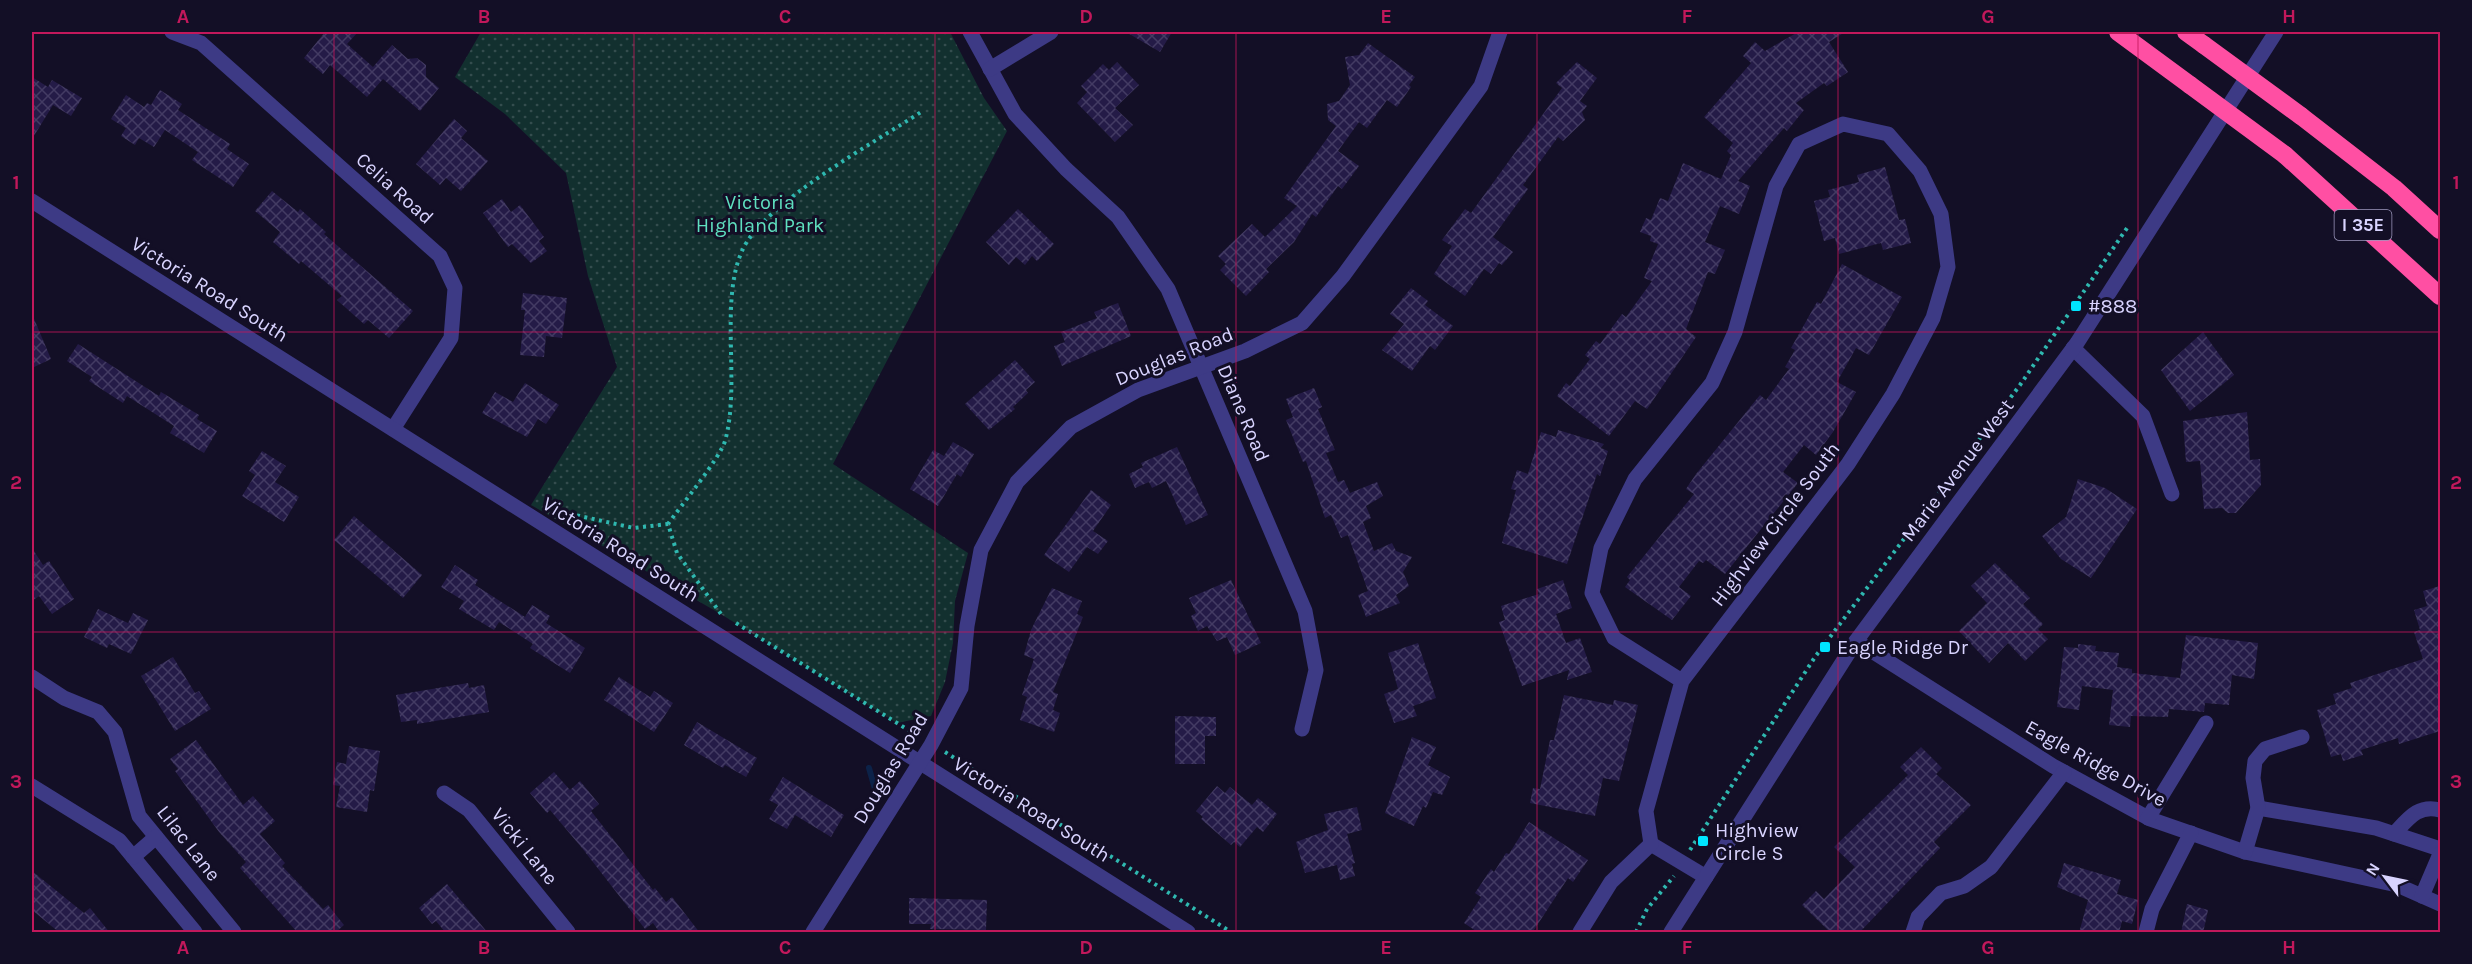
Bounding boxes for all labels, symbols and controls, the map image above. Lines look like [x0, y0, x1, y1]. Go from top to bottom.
text: A [177, 5, 190, 28]
text: B [478, 5, 490, 28]
text: C [779, 5, 791, 28]
text: D [1079, 5, 1093, 28]
text: E [1380, 5, 1392, 28]
text: F [1682, 5, 1693, 28]
text: G [1981, 5, 1995, 28]
text: H [2282, 5, 2296, 28]
street label: Celia Road [351, 148, 438, 229]
text: 1 [12, 171, 20, 194]
text: 1 [2452, 171, 2460, 194]
park label: Victoria Highland Park [696, 191, 824, 237]
road number: I 35E [2334, 210, 2392, 240]
street label: Victoria Road South [127, 232, 292, 347]
place label: #888 [2088, 295, 2137, 318]
marker: #888 [2069, 299, 2083, 313]
street label: Douglas Road [1112, 322, 1237, 391]
street label: Diane Road [1213, 361, 1274, 465]
street label: Marie Avenue West [1896, 394, 2019, 546]
street label: Highview Circle South [1706, 438, 1845, 611]
text: 2 [10, 471, 22, 494]
text: 2 [2450, 471, 2462, 494]
street label: Victoria Road South [538, 492, 703, 607]
place label: Eagle Ridge Dr [1837, 636, 1969, 659]
marker: Eagle Ridge Dr [1818, 640, 1832, 654]
street label: Douglas Road [848, 709, 933, 828]
street label: Eagle Ridge Drive [2021, 715, 2170, 812]
street label: Victoria Road South [949, 752, 1114, 867]
text: 3 [10, 770, 22, 793]
text: 3 [2450, 770, 2462, 793]
street label: Lilac Lane [152, 801, 225, 886]
street label: Vicki Lane [487, 803, 563, 889]
place label: Highview Circle S [1715, 819, 1799, 865]
marker: Highview Circle S [1696, 834, 1710, 848]
north arrow [2355, 847, 2415, 907]
text: N [2362, 859, 2384, 879]
text: A [177, 936, 190, 959]
text: B [478, 936, 490, 959]
text: C [779, 936, 791, 959]
text: D [1079, 936, 1093, 959]
text: E [1380, 936, 1392, 959]
text: F [1682, 936, 1693, 959]
text: G [1981, 936, 1995, 959]
text: H [2282, 936, 2296, 959]

